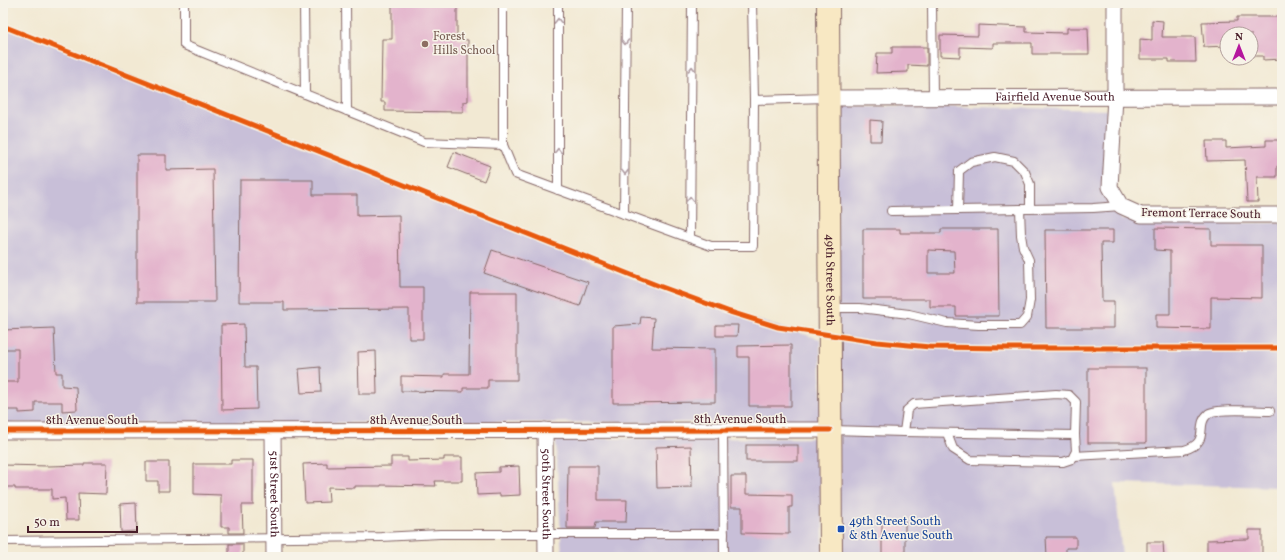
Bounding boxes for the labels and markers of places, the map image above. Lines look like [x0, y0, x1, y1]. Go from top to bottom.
place label: Forest Hills School [433, 29, 496, 59]
marker: Forest Hills School [420, 39, 430, 49]
place label: 49th Street South & 8th Avenue South [849, 514, 953, 544]
marker: 49th Street South & 8th Avenue South [836, 524, 846, 534]

